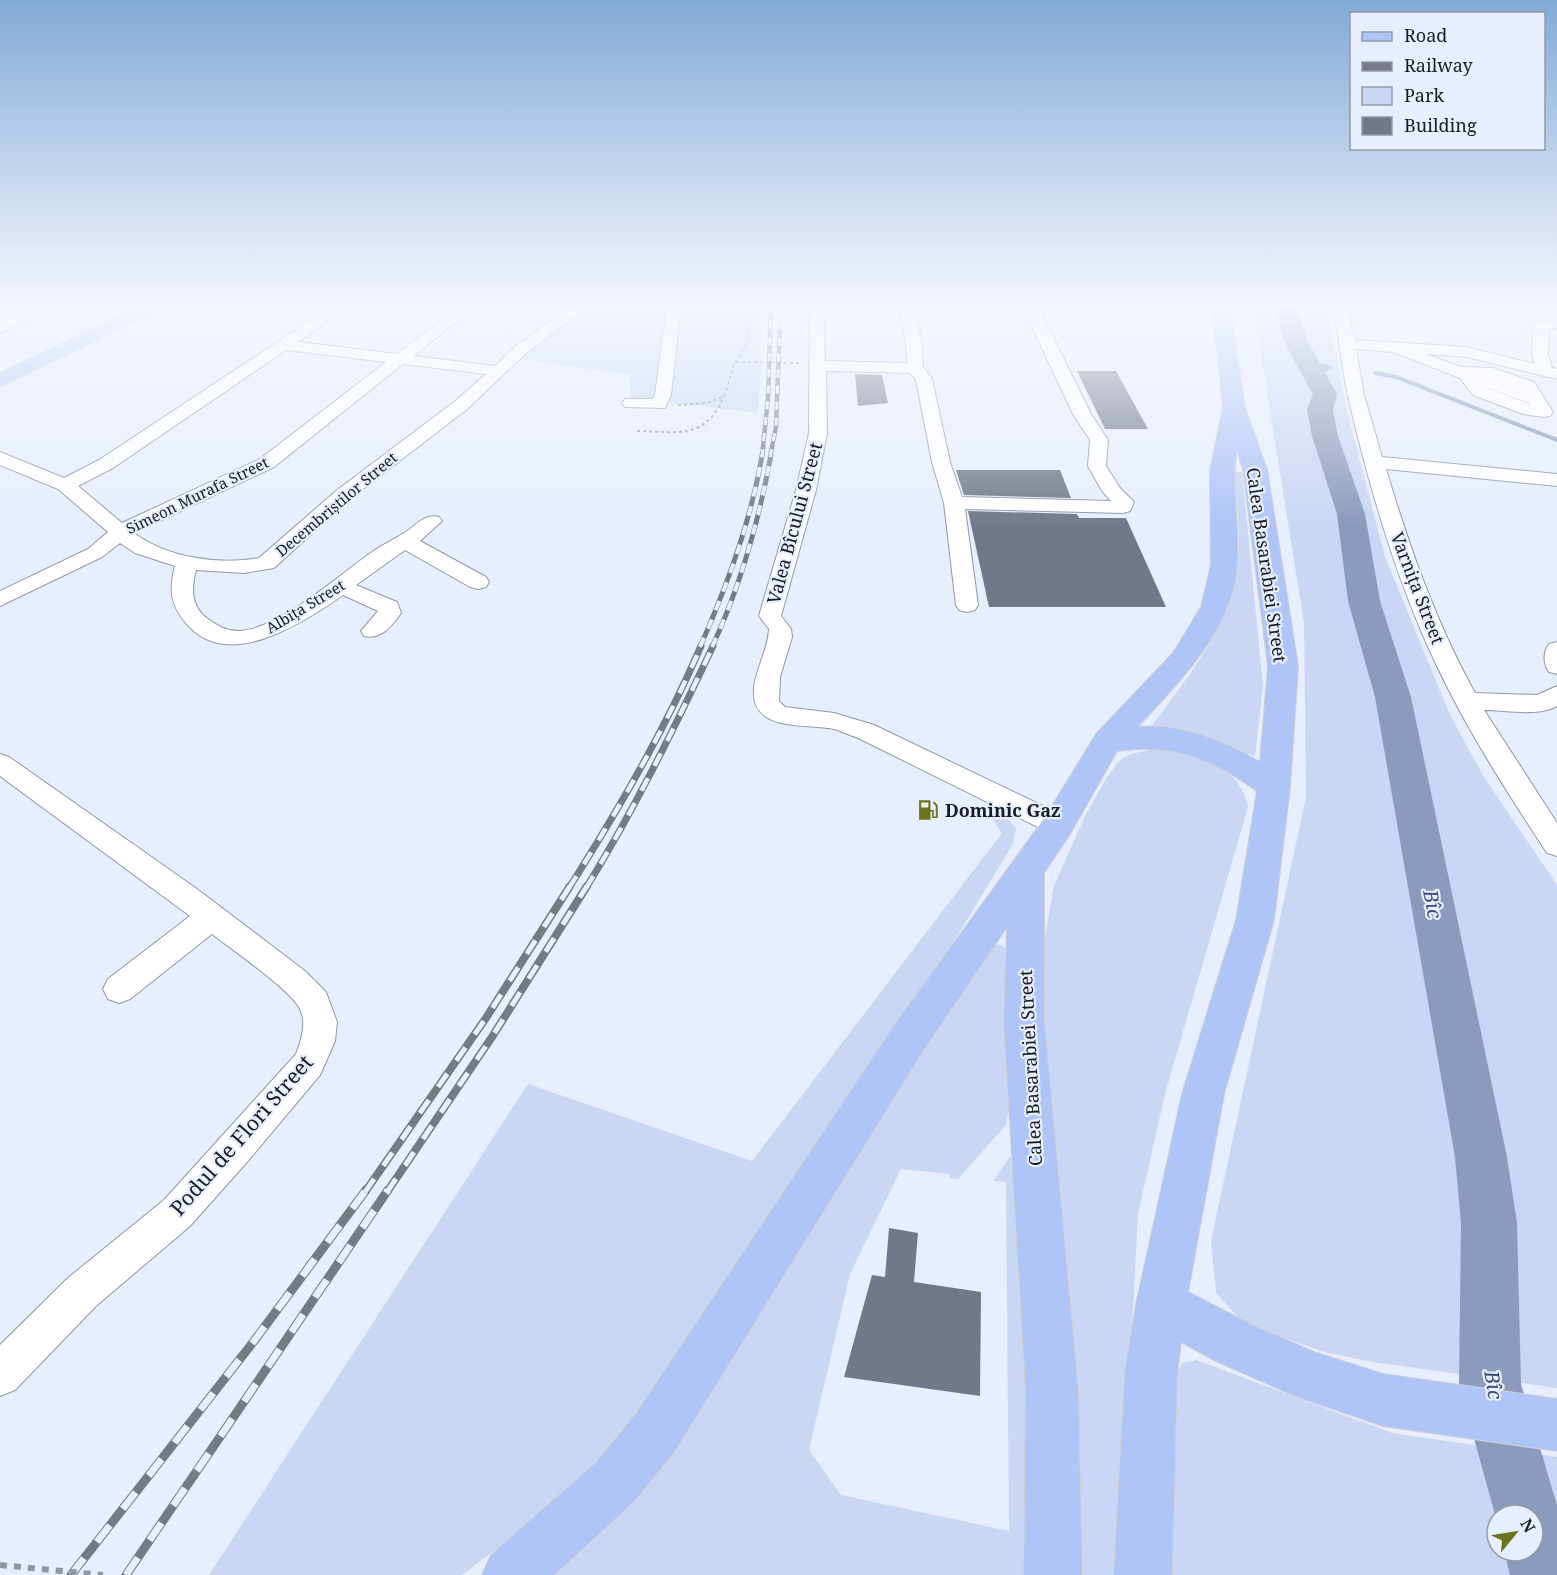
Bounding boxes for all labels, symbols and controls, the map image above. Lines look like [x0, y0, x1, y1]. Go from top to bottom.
legend [1350, 12, 1545, 150]
text: Road [1404, 23, 1447, 47]
text: Railway [1404, 53, 1474, 77]
text: Park [1404, 83, 1444, 107]
text: Building [1404, 113, 1477, 137]
street label: Valea Bîcului Street [761, 439, 827, 607]
street label: Decembriștilor Street [271, 447, 401, 561]
street label: Simeon Murafa Street [123, 452, 271, 538]
street label: Calea Basarabiei Street [1241, 466, 1293, 664]
street label: Varnița Street [1386, 528, 1450, 648]
street label: Albița Street [262, 575, 348, 637]
fuel station icon: Dominic Gaz [916, 798, 940, 822]
place label: Dominic Gaz [945, 798, 1061, 822]
water label: Bîc [1417, 886, 1449, 921]
street label: Calea Basarabiei Street [1013, 969, 1047, 1167]
street label: Podul de Flori Street [163, 1049, 319, 1221]
water label: Bîc [1478, 1368, 1510, 1402]
north arrow [1485, 1503, 1545, 1563]
text: N [1515, 1515, 1541, 1537]

